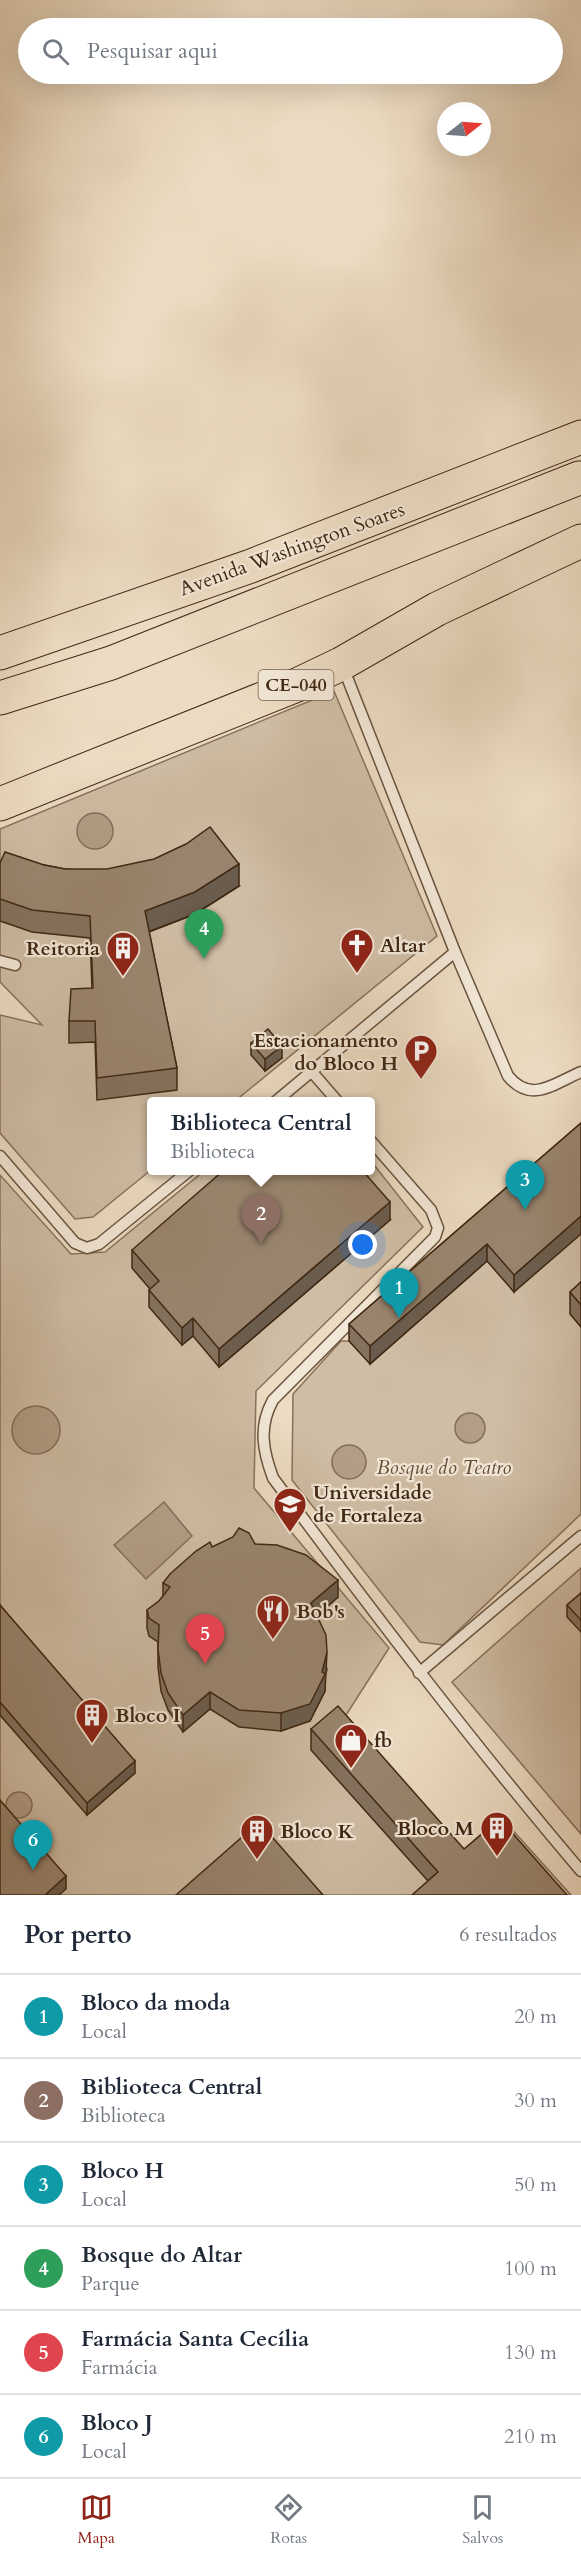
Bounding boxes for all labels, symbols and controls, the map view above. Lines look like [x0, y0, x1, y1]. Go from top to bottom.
search box [18, 18, 563, 84]
icon: search [39, 35, 72, 68]
text: Pesquisar aqui [87, 36, 218, 66]
north arrow [437, 102, 491, 156]
street label: Avenida Washington Soares [176, 496, 408, 602]
road number: CE-040 [258, 670, 334, 700]
pin: 4 [184, 910, 224, 959]
church icon: Altar [339, 927, 375, 974]
building icon: Reitoria [105, 930, 141, 977]
place label: Altar [380, 932, 427, 959]
place label: Reitoria [26, 935, 100, 962]
place label: Estacionamento do Bloco H [253, 1027, 398, 1077]
parking icon: Estacionamento do Bloco H [403, 1033, 439, 1080]
popup [147, 1097, 375, 1175]
text: Biblioteca Central [170, 1108, 352, 1138]
text: Biblioteca [170, 1138, 255, 1165]
pin: 3 [506, 1160, 544, 1210]
pin: 2 [242, 1194, 280, 1244]
your location [348, 1230, 377, 1259]
pin: 1 [380, 1268, 418, 1318]
park label: Bosque do Teatro [377, 1454, 511, 1481]
place label: Universidade de Fortaleza [313, 1479, 432, 1529]
school or university icon: Universidade de Fortaleza [272, 1486, 308, 1533]
restaurant icon: Bob's [255, 1593, 291, 1640]
place label: Bob's [296, 1598, 345, 1625]
pin: 5 [186, 1614, 224, 1664]
building icon: Bloco I [74, 1697, 110, 1744]
place label: Bloco I [115, 1702, 181, 1729]
shop icon: fb [333, 1722, 369, 1769]
place label: fb [374, 1727, 392, 1754]
building icon: Bloco M [479, 1810, 515, 1857]
building icon: Bloco K [239, 1813, 275, 1860]
place label: Bloco M [397, 1815, 474, 1842]
place label: Bloco K [280, 1818, 355, 1845]
pin: 6 [14, 1820, 52, 1870]
text: Por perto [24, 1917, 132, 1952]
text: 6 resultados [459, 1921, 557, 1948]
text: Bloco da moda [81, 1988, 230, 2018]
text: 1 [38, 2003, 49, 2030]
text: 20 m [514, 2003, 557, 2030]
text: Local [81, 2018, 127, 2045]
text: Biblioteca Central [81, 2072, 262, 2102]
text: 2 [38, 2087, 49, 2114]
text: 30 m [514, 2087, 557, 2114]
text: Biblioteca [81, 2102, 166, 2129]
text: Bloco H [81, 2156, 164, 2186]
text: 3 [38, 2171, 49, 2198]
text: 50 m [514, 2171, 557, 2198]
text: Local [81, 2186, 127, 2213]
text: Bosque do Altar [81, 2240, 242, 2270]
text: 4 [38, 2255, 49, 2282]
text: 100 m [504, 2255, 557, 2282]
text: Parque [81, 2270, 140, 2297]
text: Farmácia Santa Cecília [81, 2324, 309, 2354]
text: 5 [38, 2339, 49, 2366]
text: 130 m [504, 2339, 557, 2366]
text: Farmácia [81, 2354, 157, 2381]
text: Bloco J [81, 2408, 153, 2438]
text: 6 [38, 2423, 49, 2450]
text: 210 m [504, 2423, 557, 2450]
text: Local [81, 2438, 127, 2465]
tab: Mapa [78, 2491, 115, 2549]
tab: Rotas [270, 2491, 307, 2549]
tab: Salvos [462, 2491, 503, 2549]

